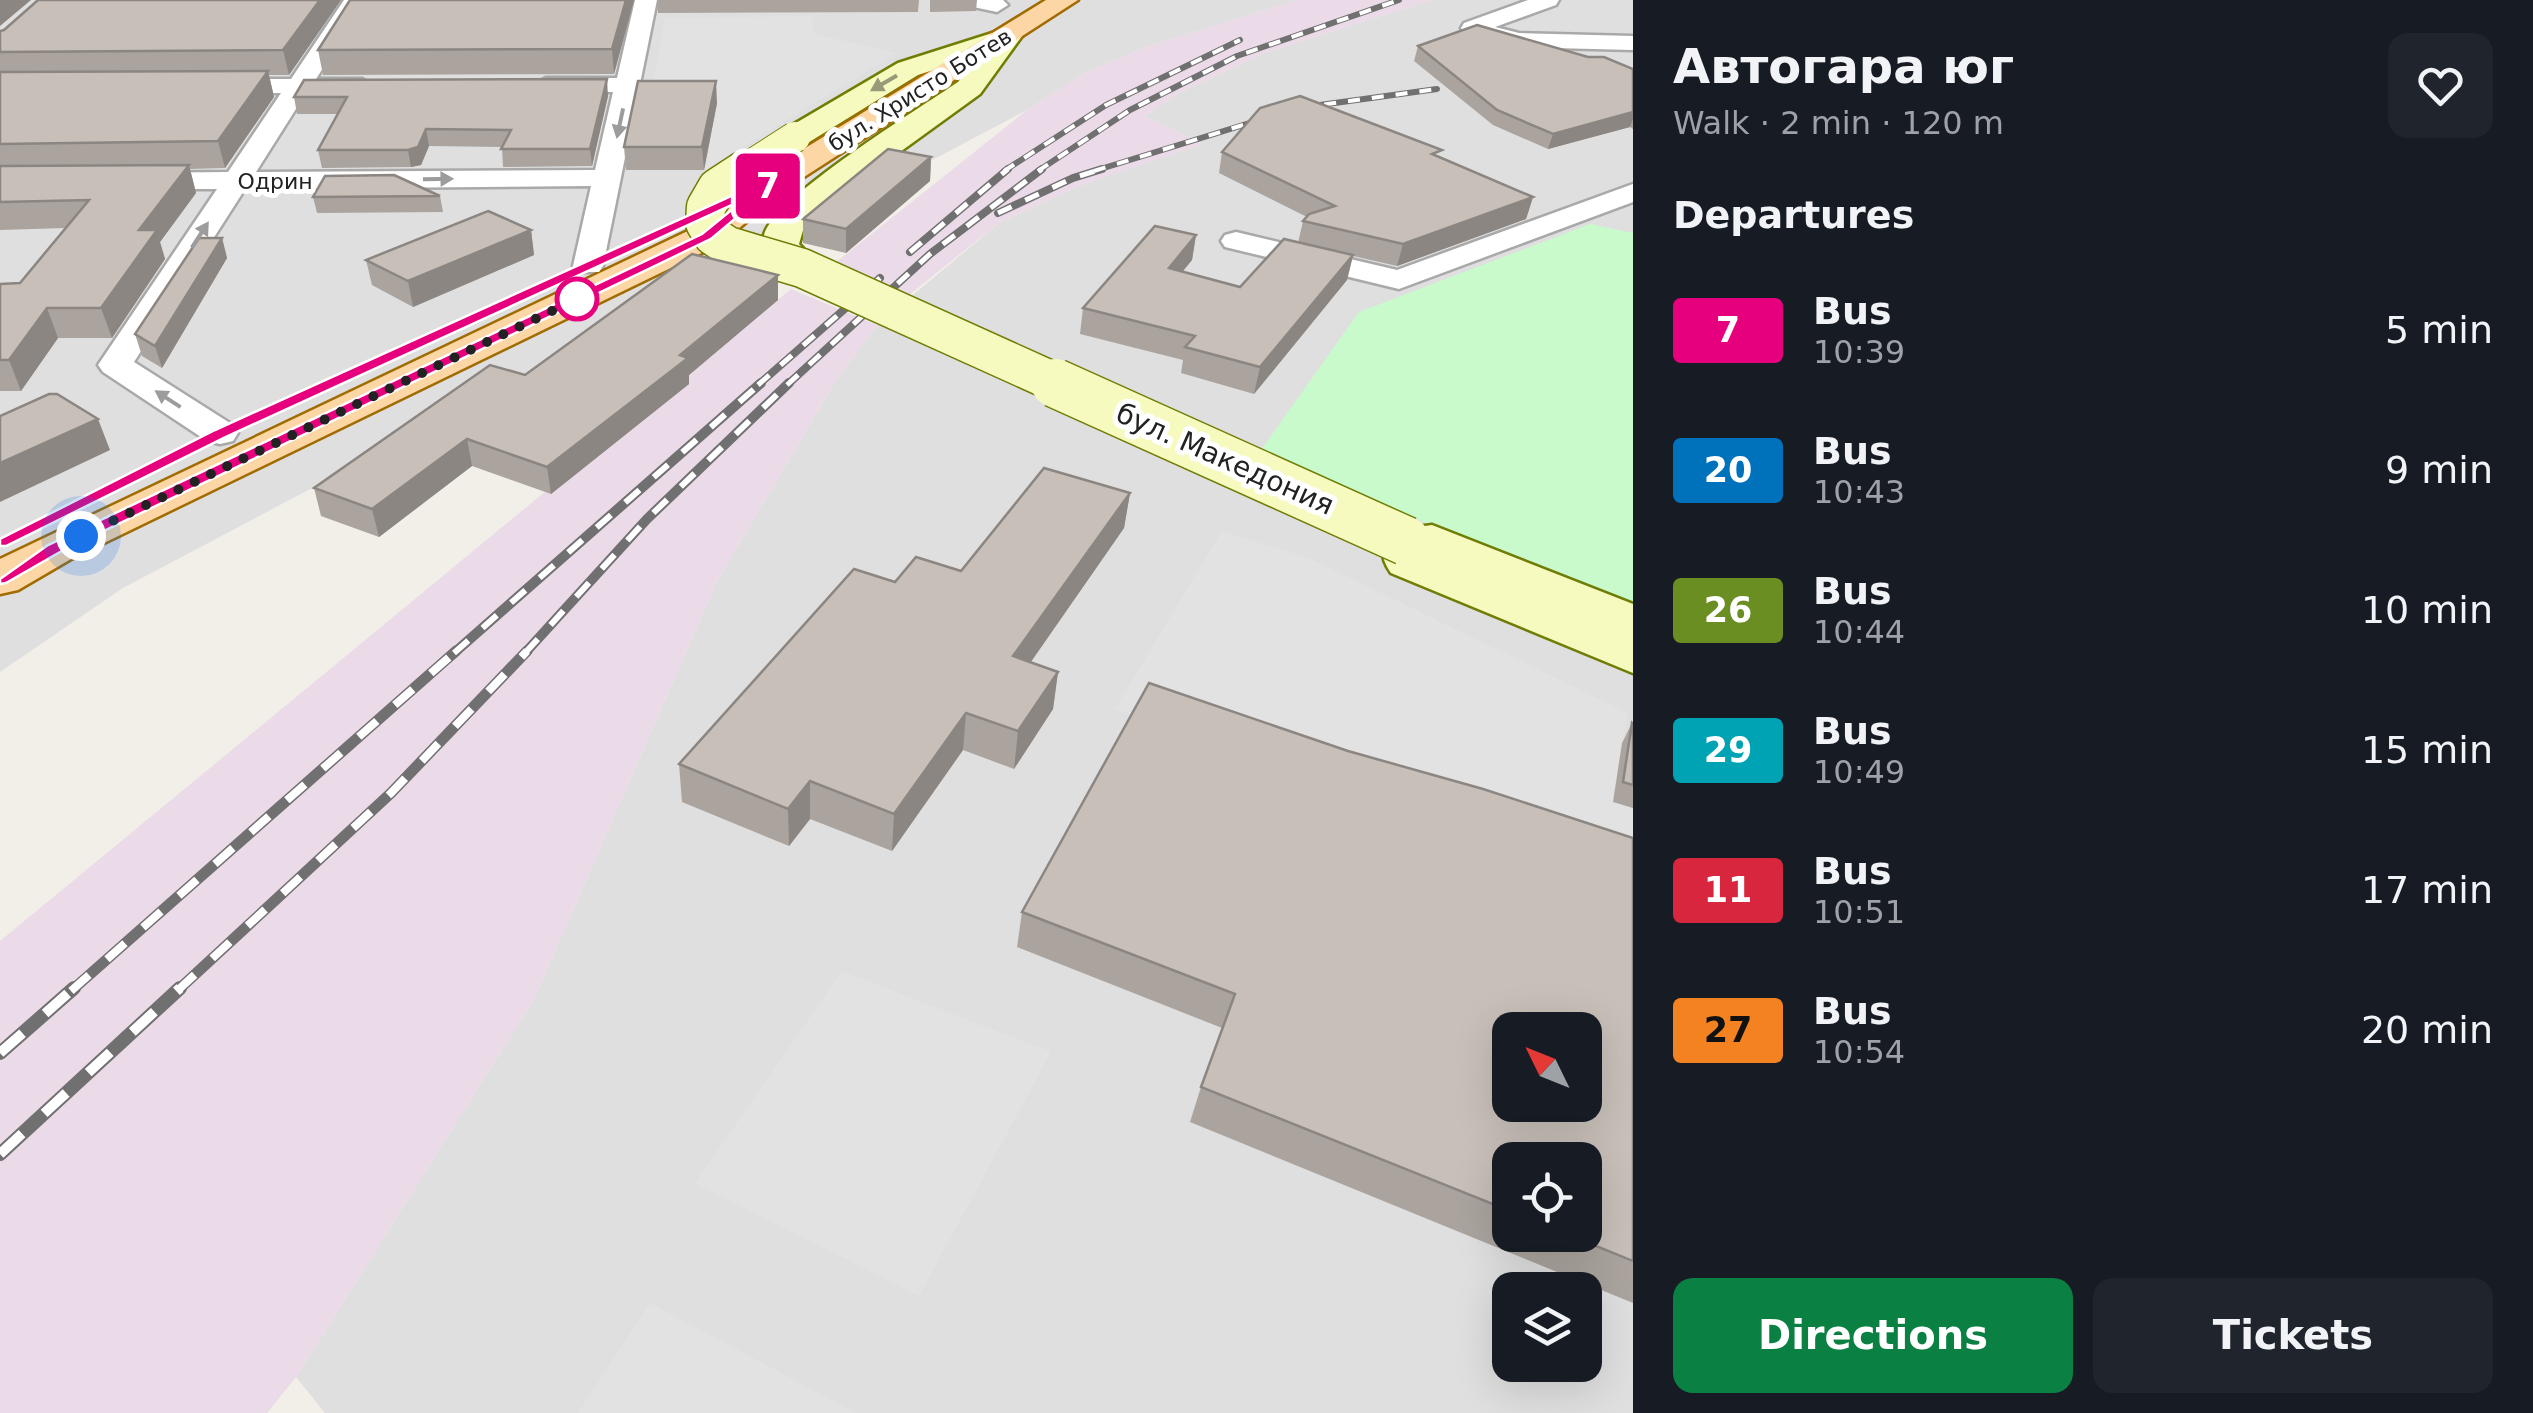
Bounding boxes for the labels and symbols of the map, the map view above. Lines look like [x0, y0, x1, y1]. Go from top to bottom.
street label: бул. Христо Ботев [824, 23, 1016, 157]
one-way arrow [870, 73, 898, 91]
one-way arrow [612, 108, 628, 139]
line badge: 7 [736, 154, 800, 218]
street label: Одрин [237, 169, 313, 194]
one-way arrow [423, 171, 455, 187]
one-way arrow [191, 222, 209, 249]
unlabelled marker [556, 278, 598, 320]
one-way arrow [154, 391, 182, 409]
street label: бул. Македония [1111, 396, 1339, 522]
your location [56, 511, 106, 561]
north arrow [1492, 1012, 1602, 1122]

